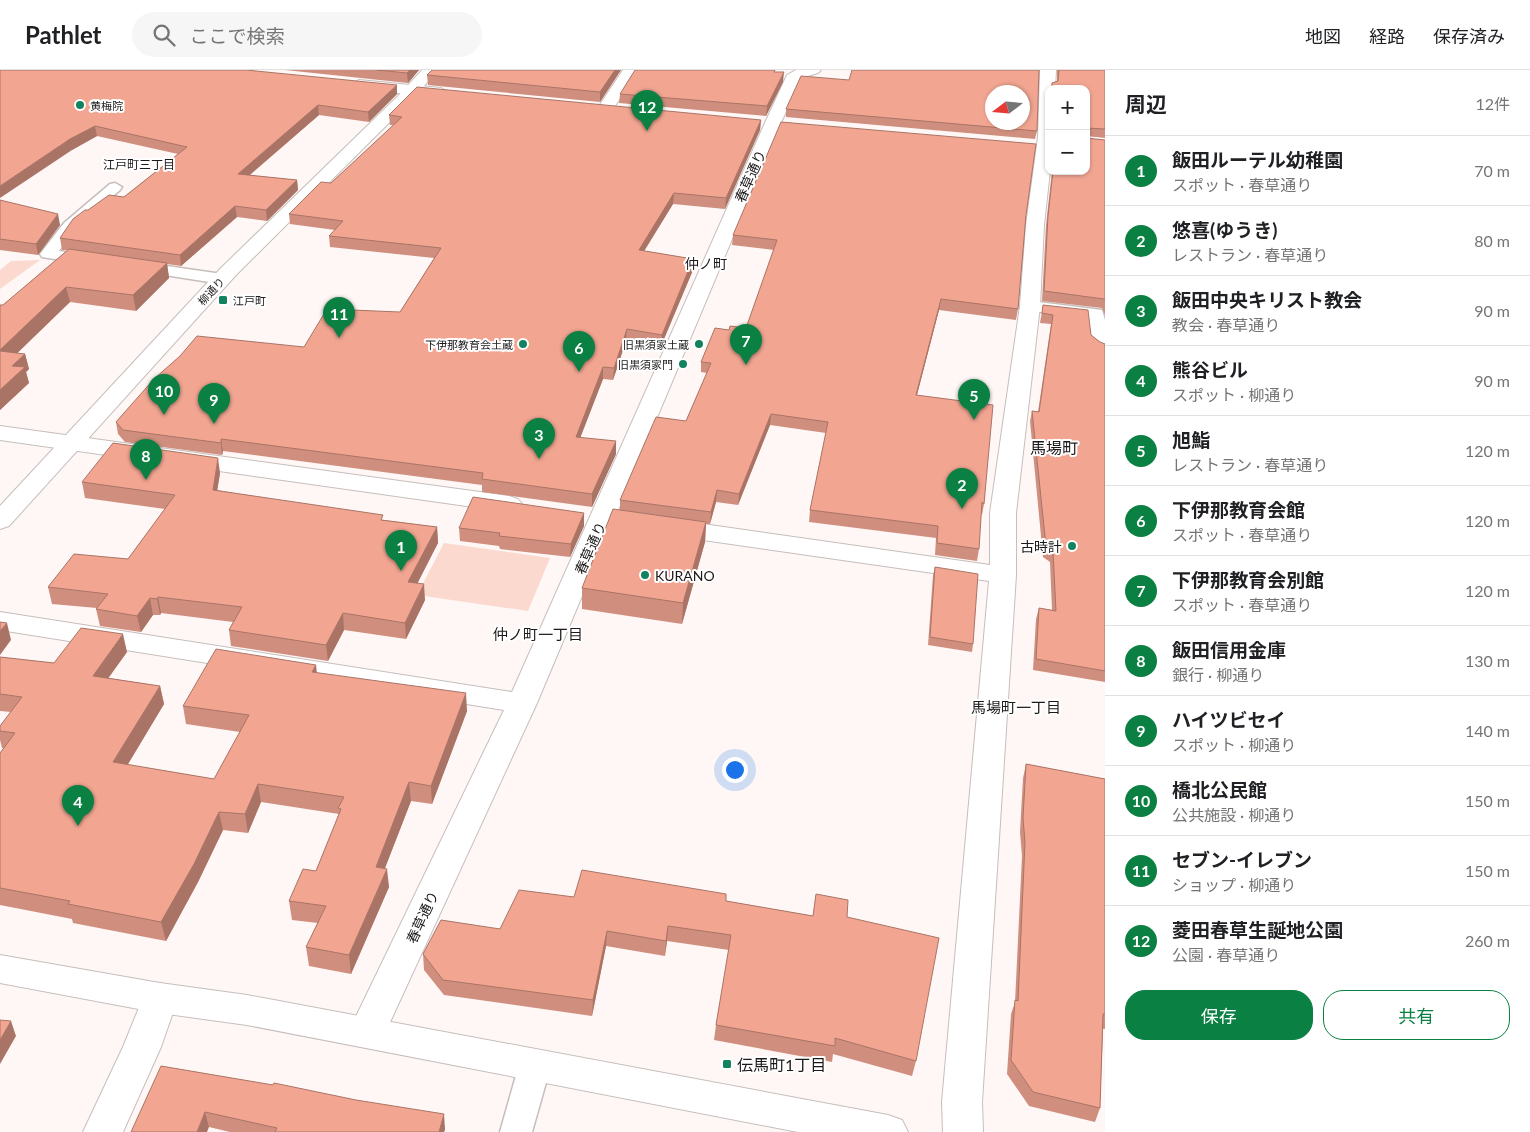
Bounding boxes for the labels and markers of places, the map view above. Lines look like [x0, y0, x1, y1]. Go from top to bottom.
pin: 12 [631, 90, 663, 131]
marker: 黄梅院 [74, 99, 86, 111]
place label: 黄梅院 [90, 99, 123, 112]
marker: 江戸町 [217, 294, 229, 306]
place label: 江戸町 [233, 294, 266, 307]
pin: 11 [323, 297, 355, 338]
pin: 7 [730, 324, 762, 365]
pin: 6 [563, 331, 595, 372]
place label: 下伊那教育会土蔵 [425, 338, 513, 351]
marker: 下伊那教育会土蔵 [517, 338, 529, 350]
place label: 旧黒須家土蔵 [623, 338, 689, 351]
marker: 旧黒須家土蔵 [693, 338, 705, 350]
place label: 旧黒須家門 [618, 358, 673, 371]
marker: 旧黒須家門 [677, 358, 689, 370]
pin: 10 [148, 374, 180, 415]
pin: 5 [958, 379, 990, 420]
pin: 9 [198, 383, 230, 424]
pin: 3 [523, 418, 555, 459]
pin: 8 [130, 439, 162, 480]
pin: 2 [946, 468, 978, 509]
pin: 1 [385, 530, 417, 571]
place label: 古時計 [1020, 538, 1062, 555]
marker: 古時計 [1066, 540, 1078, 552]
place label: KURANO [655, 567, 715, 584]
marker: KURANO [639, 569, 651, 581]
pin: 4 [62, 785, 94, 826]
place label: 伝馬町1丁目 [737, 1055, 826, 1074]
marker: 伝馬町1丁目 [721, 1058, 733, 1070]

